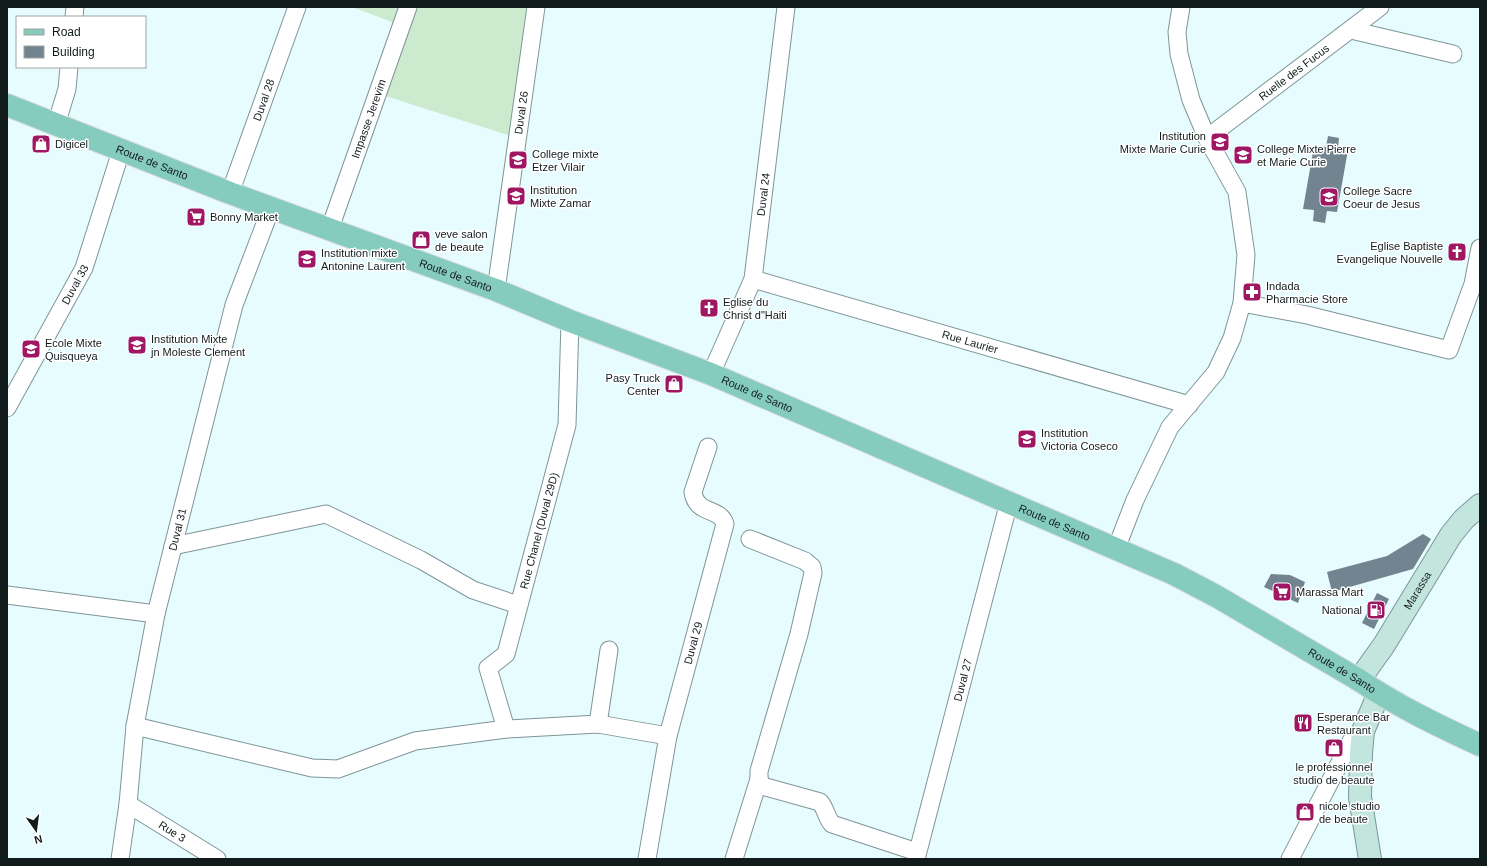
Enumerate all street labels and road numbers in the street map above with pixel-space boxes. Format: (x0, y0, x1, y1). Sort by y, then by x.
street label: Ruelle des Fucus (1256, 41, 1332, 103)
street label: Duval 28 (251, 77, 277, 122)
street label: Impasse Jerevim (349, 78, 388, 160)
street label: Duval 26 (512, 90, 530, 135)
street label: Route de Santo (114, 143, 190, 182)
street label: Duval 24 (755, 172, 772, 217)
street label: Route de Santo (418, 257, 494, 294)
street label: Duval 33 (59, 263, 91, 306)
street label: Rue Laurier (941, 328, 1000, 356)
street label: Route de Santo (720, 373, 795, 415)
street label: Rue Chanel (Duval 29D) (518, 471, 560, 590)
street label: Route de Santo (1017, 502, 1092, 543)
street label: Duval 31 (166, 507, 188, 552)
street label: Marassa (1401, 568, 1434, 612)
street label: Duval 29 (682, 621, 704, 666)
street label: Route de Santo (1306, 646, 1378, 695)
street label: Duval 27 (951, 657, 974, 703)
street label: Rue 3 (157, 819, 188, 844)

